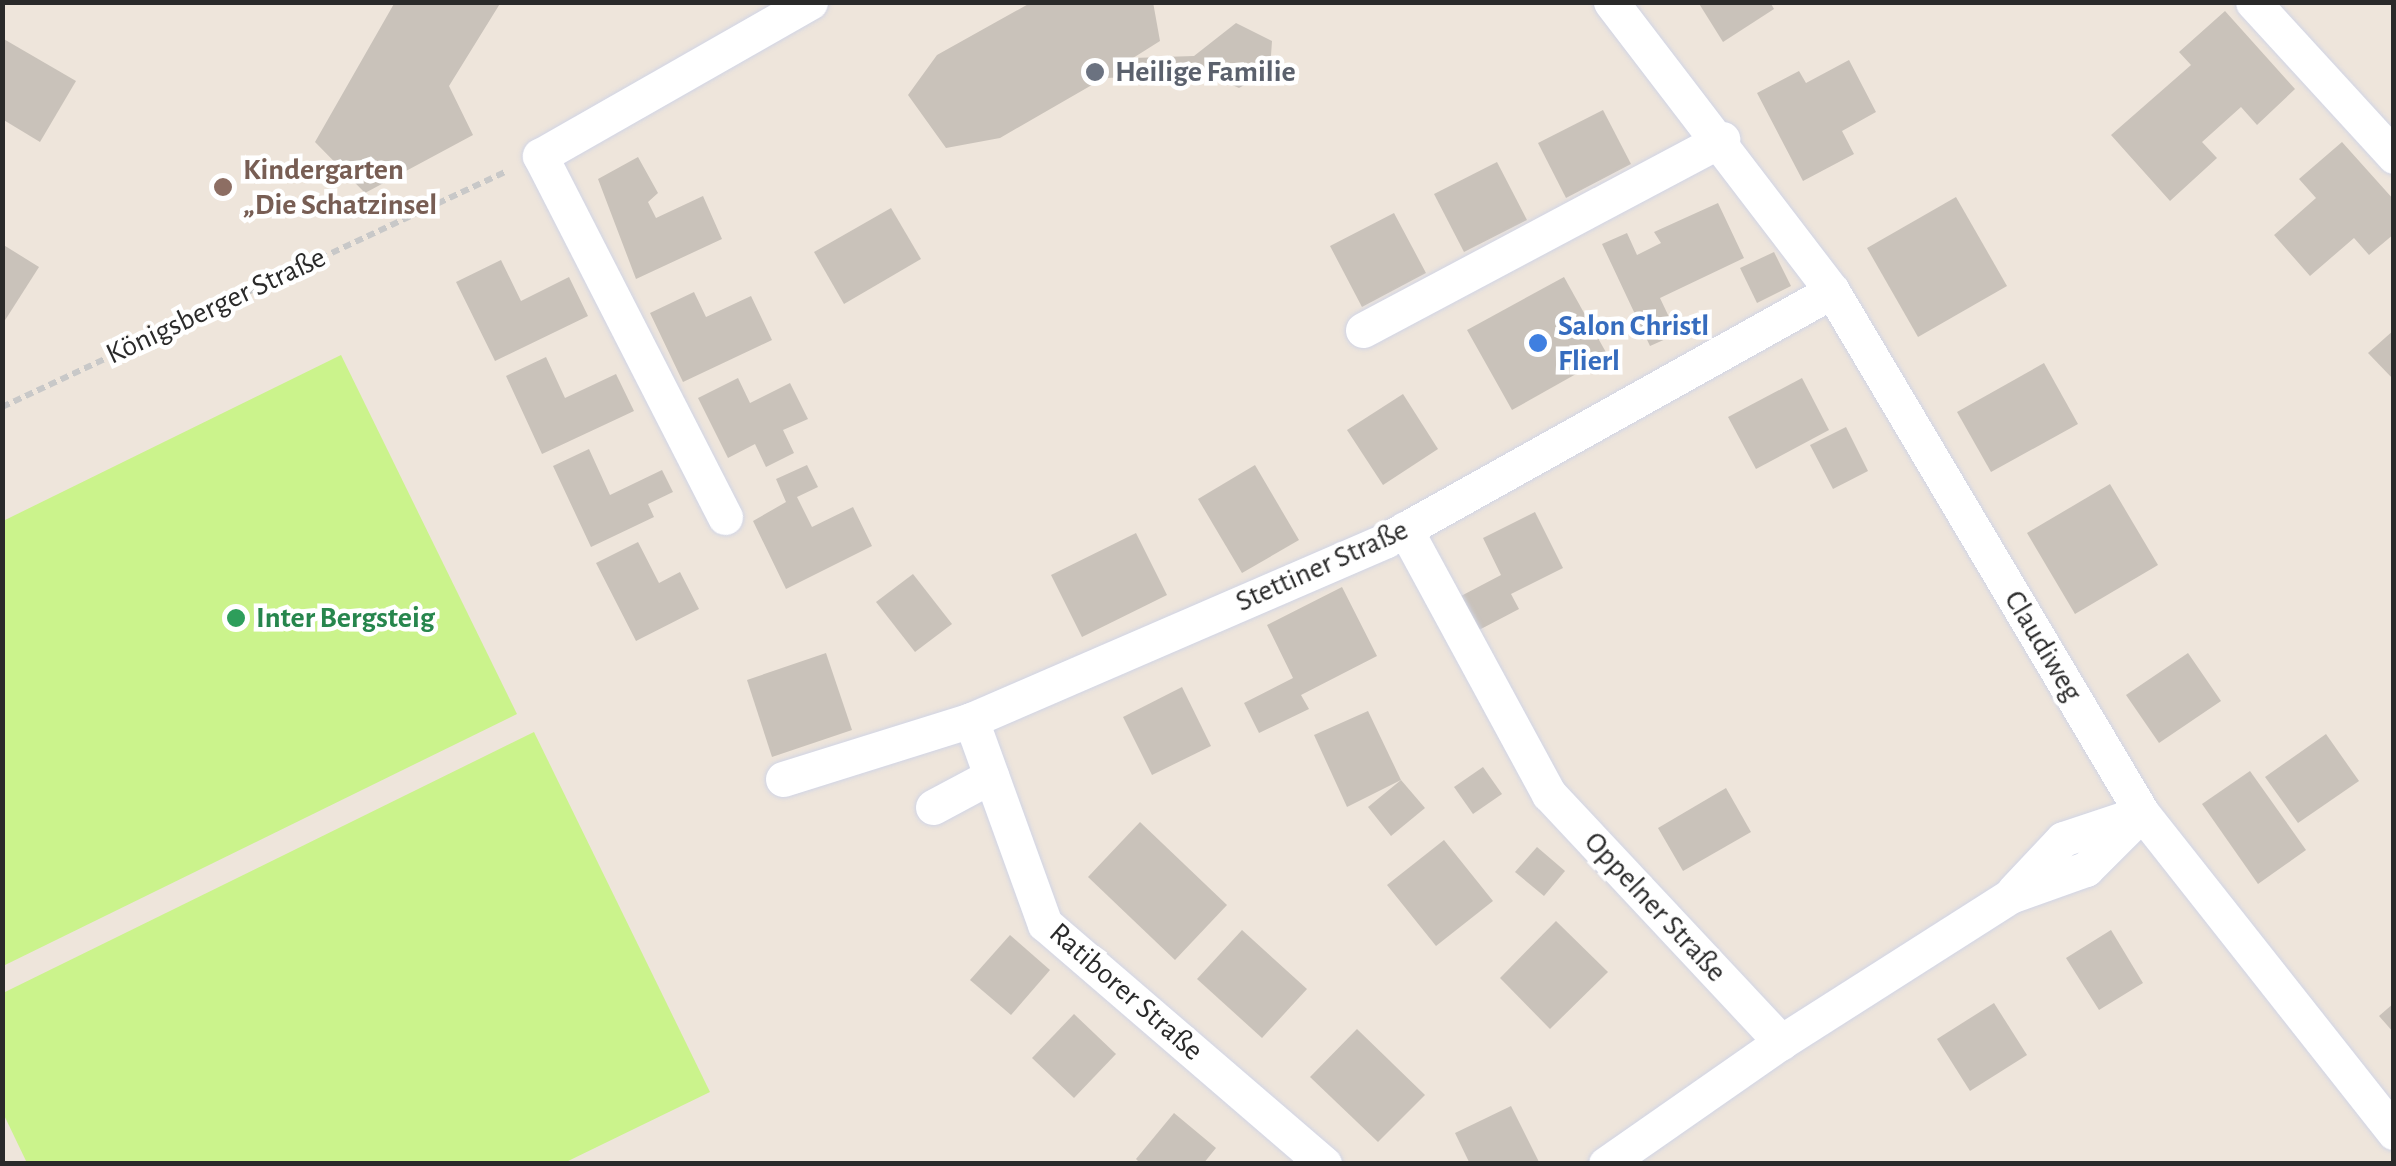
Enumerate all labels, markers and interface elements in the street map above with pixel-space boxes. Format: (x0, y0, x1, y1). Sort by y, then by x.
place label: Heilige Familie (1115, 54, 1296, 90)
marker: Heilige Familie (1084, 61, 1106, 83)
place label: Kindergarten „Die Schatzinsel (243, 152, 437, 222)
marker: Kindergarten „Die Schatzinsel (212, 176, 234, 198)
street label: Königsberger Straße (101, 239, 331, 373)
place label: Salon Christl Flierl (1558, 308, 1709, 378)
marker: Salon Christl Flierl (1527, 332, 1549, 354)
street label: Stettiner Straße (1230, 512, 1414, 620)
street label: Claudiweg (1996, 584, 2090, 708)
place label: Inter Bergsteig (256, 600, 435, 636)
marker: Inter Bergsteig (225, 607, 247, 629)
street label: Oppelner Straße (1576, 824, 1734, 990)
street label: Ratiborer Straße (1042, 915, 1210, 1069)

